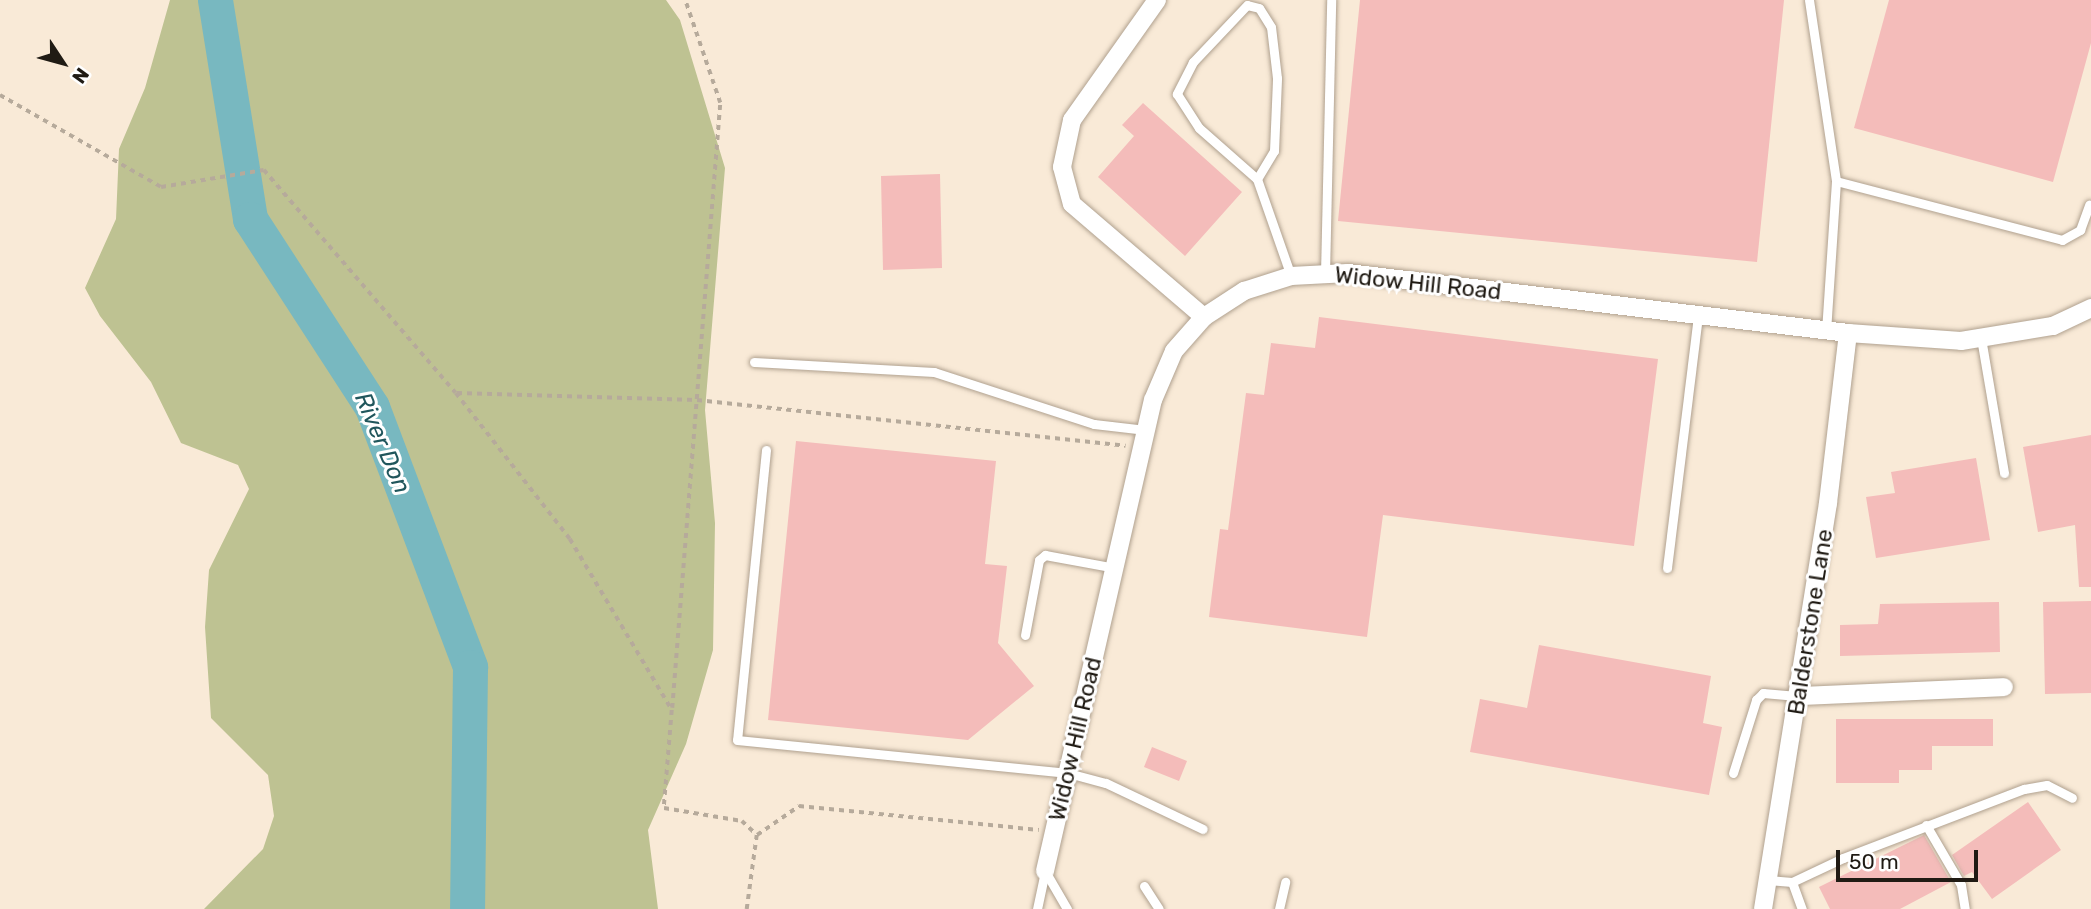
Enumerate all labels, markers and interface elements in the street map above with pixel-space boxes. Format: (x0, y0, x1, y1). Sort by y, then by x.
north arrow (28, 28, 98, 98)
text: N (67, 63, 94, 88)
street label: Widow Hill Road (1333, 260, 1503, 306)
water label: River Don (348, 388, 416, 498)
street label: Balderstone Lane (1782, 527, 1838, 717)
street label: Widow Hill Road (1043, 654, 1107, 824)
scale bar (1839, 836, 1981, 880)
text: 50 m (1849, 849, 1899, 874)

